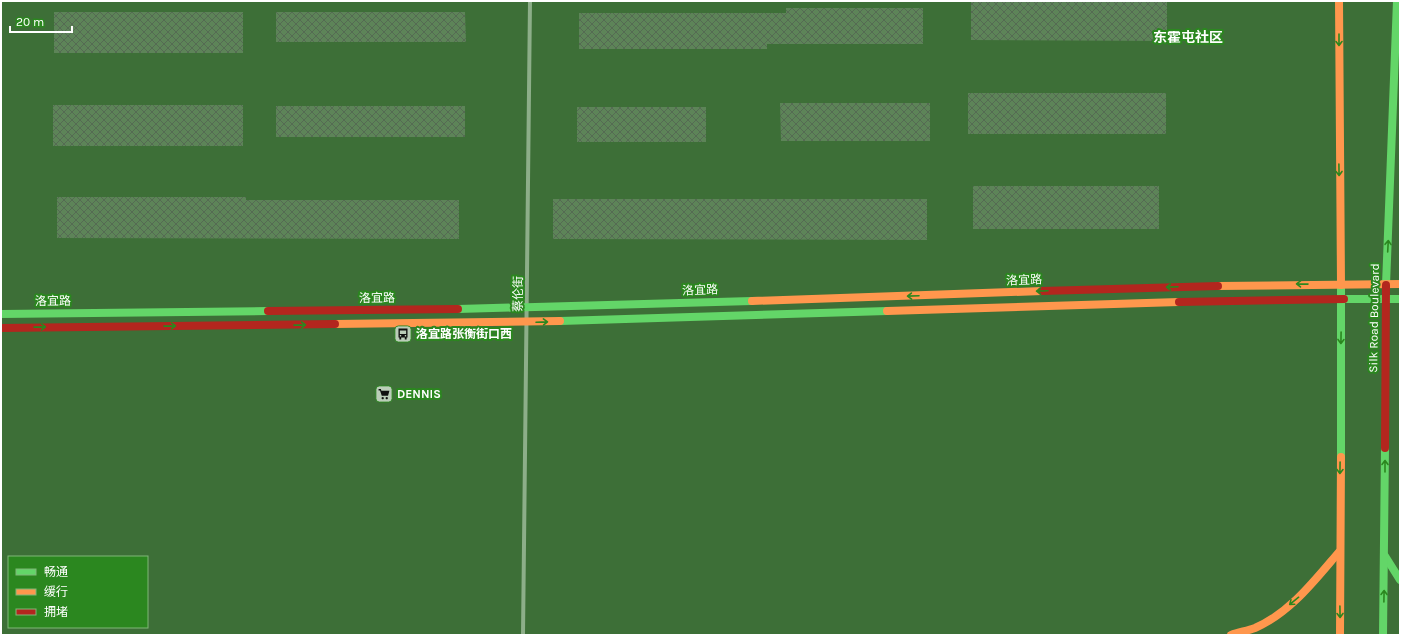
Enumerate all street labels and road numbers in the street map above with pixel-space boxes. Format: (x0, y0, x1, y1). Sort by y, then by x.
street label: Silk Road Boulevard (1366, 263, 1382, 373)
street label: 洛宜路 (1006, 272, 1042, 288)
street label: 蔡伦街 (511, 276, 525, 312)
street label: 洛宜路 (682, 282, 718, 298)
street label: 洛宜路 (359, 291, 395, 305)
street label: 洛宜路 (35, 294, 71, 308)

